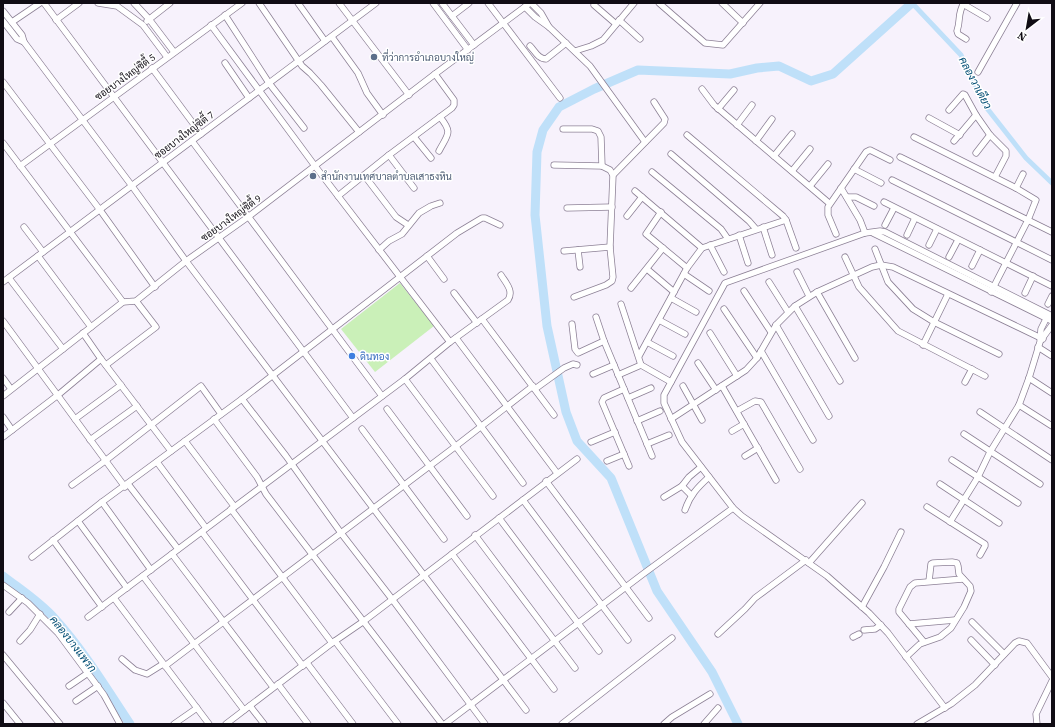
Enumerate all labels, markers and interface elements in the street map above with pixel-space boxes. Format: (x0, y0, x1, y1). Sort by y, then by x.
north arrow (1007, 8, 1047, 48)
text: N (1015, 28, 1029, 45)
street label: ซอยบางใหญ่ซิตี้ 5 (90, 48, 158, 103)
place label: ที่ว่าการอำเภอบางใหญ่ (382, 49, 474, 64)
marker: ที่ว่าการอำเภอบางใหญ่ (369, 52, 379, 62)
water label: คลองวาเดียว (955, 54, 996, 112)
street label: ซอยบางใหญ่ซิตี้ 7 (150, 106, 217, 162)
place label: สำนักงานเทศบาลตำบลเสาธงหิน (321, 170, 452, 183)
marker: สำนักงานเทศบาลตำบลเสาธงหิน (308, 171, 318, 181)
street label: ซอยบางใหญ่ซิตี้ 9 (196, 189, 264, 244)
place label: ดินทอง (360, 350, 389, 363)
marker: ดินทอง (347, 351, 357, 361)
water label: คลองบางแพรก (46, 613, 100, 675)

